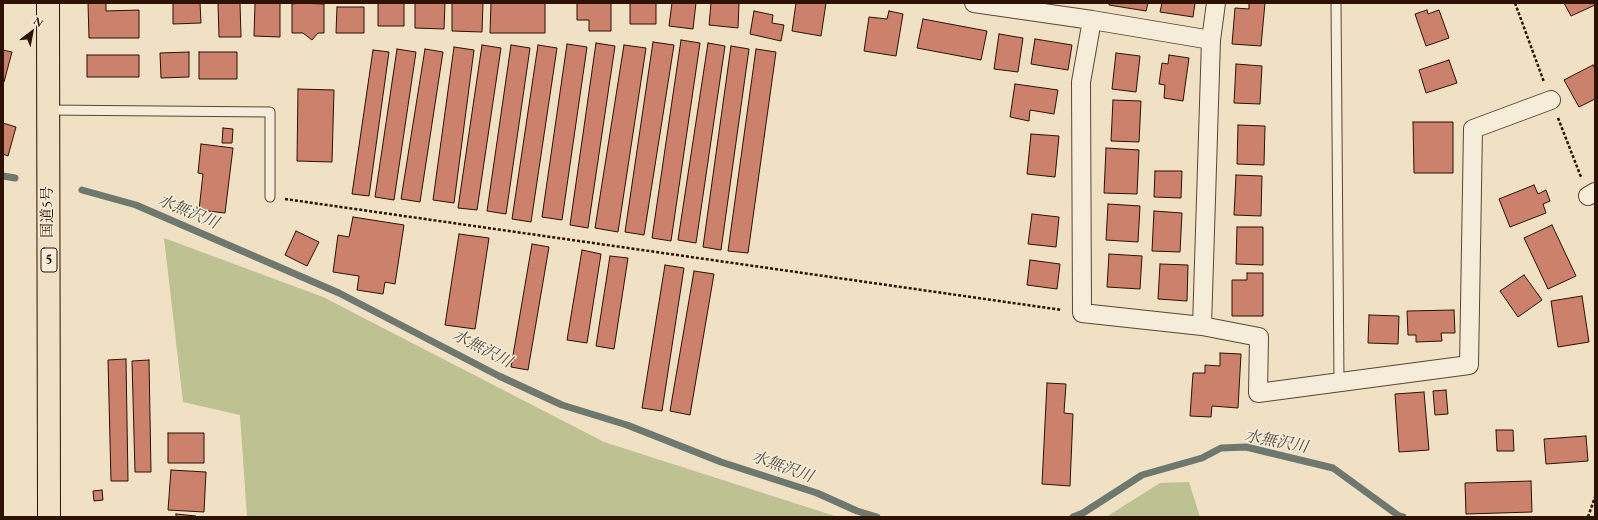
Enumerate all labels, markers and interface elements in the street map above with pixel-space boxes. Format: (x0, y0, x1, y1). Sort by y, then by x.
north arrow (12, 12, 52, 52)
text: N (31, 14, 46, 30)
street label: 国道5号 (39, 186, 57, 238)
water label: 水無沢川 (155, 191, 221, 233)
road number: 5 (41, 248, 57, 272)
water label: 水無沢川 (449, 326, 515, 372)
water label: 水無沢川 (1243, 426, 1309, 458)
water label: 水無沢川 (749, 447, 815, 487)

